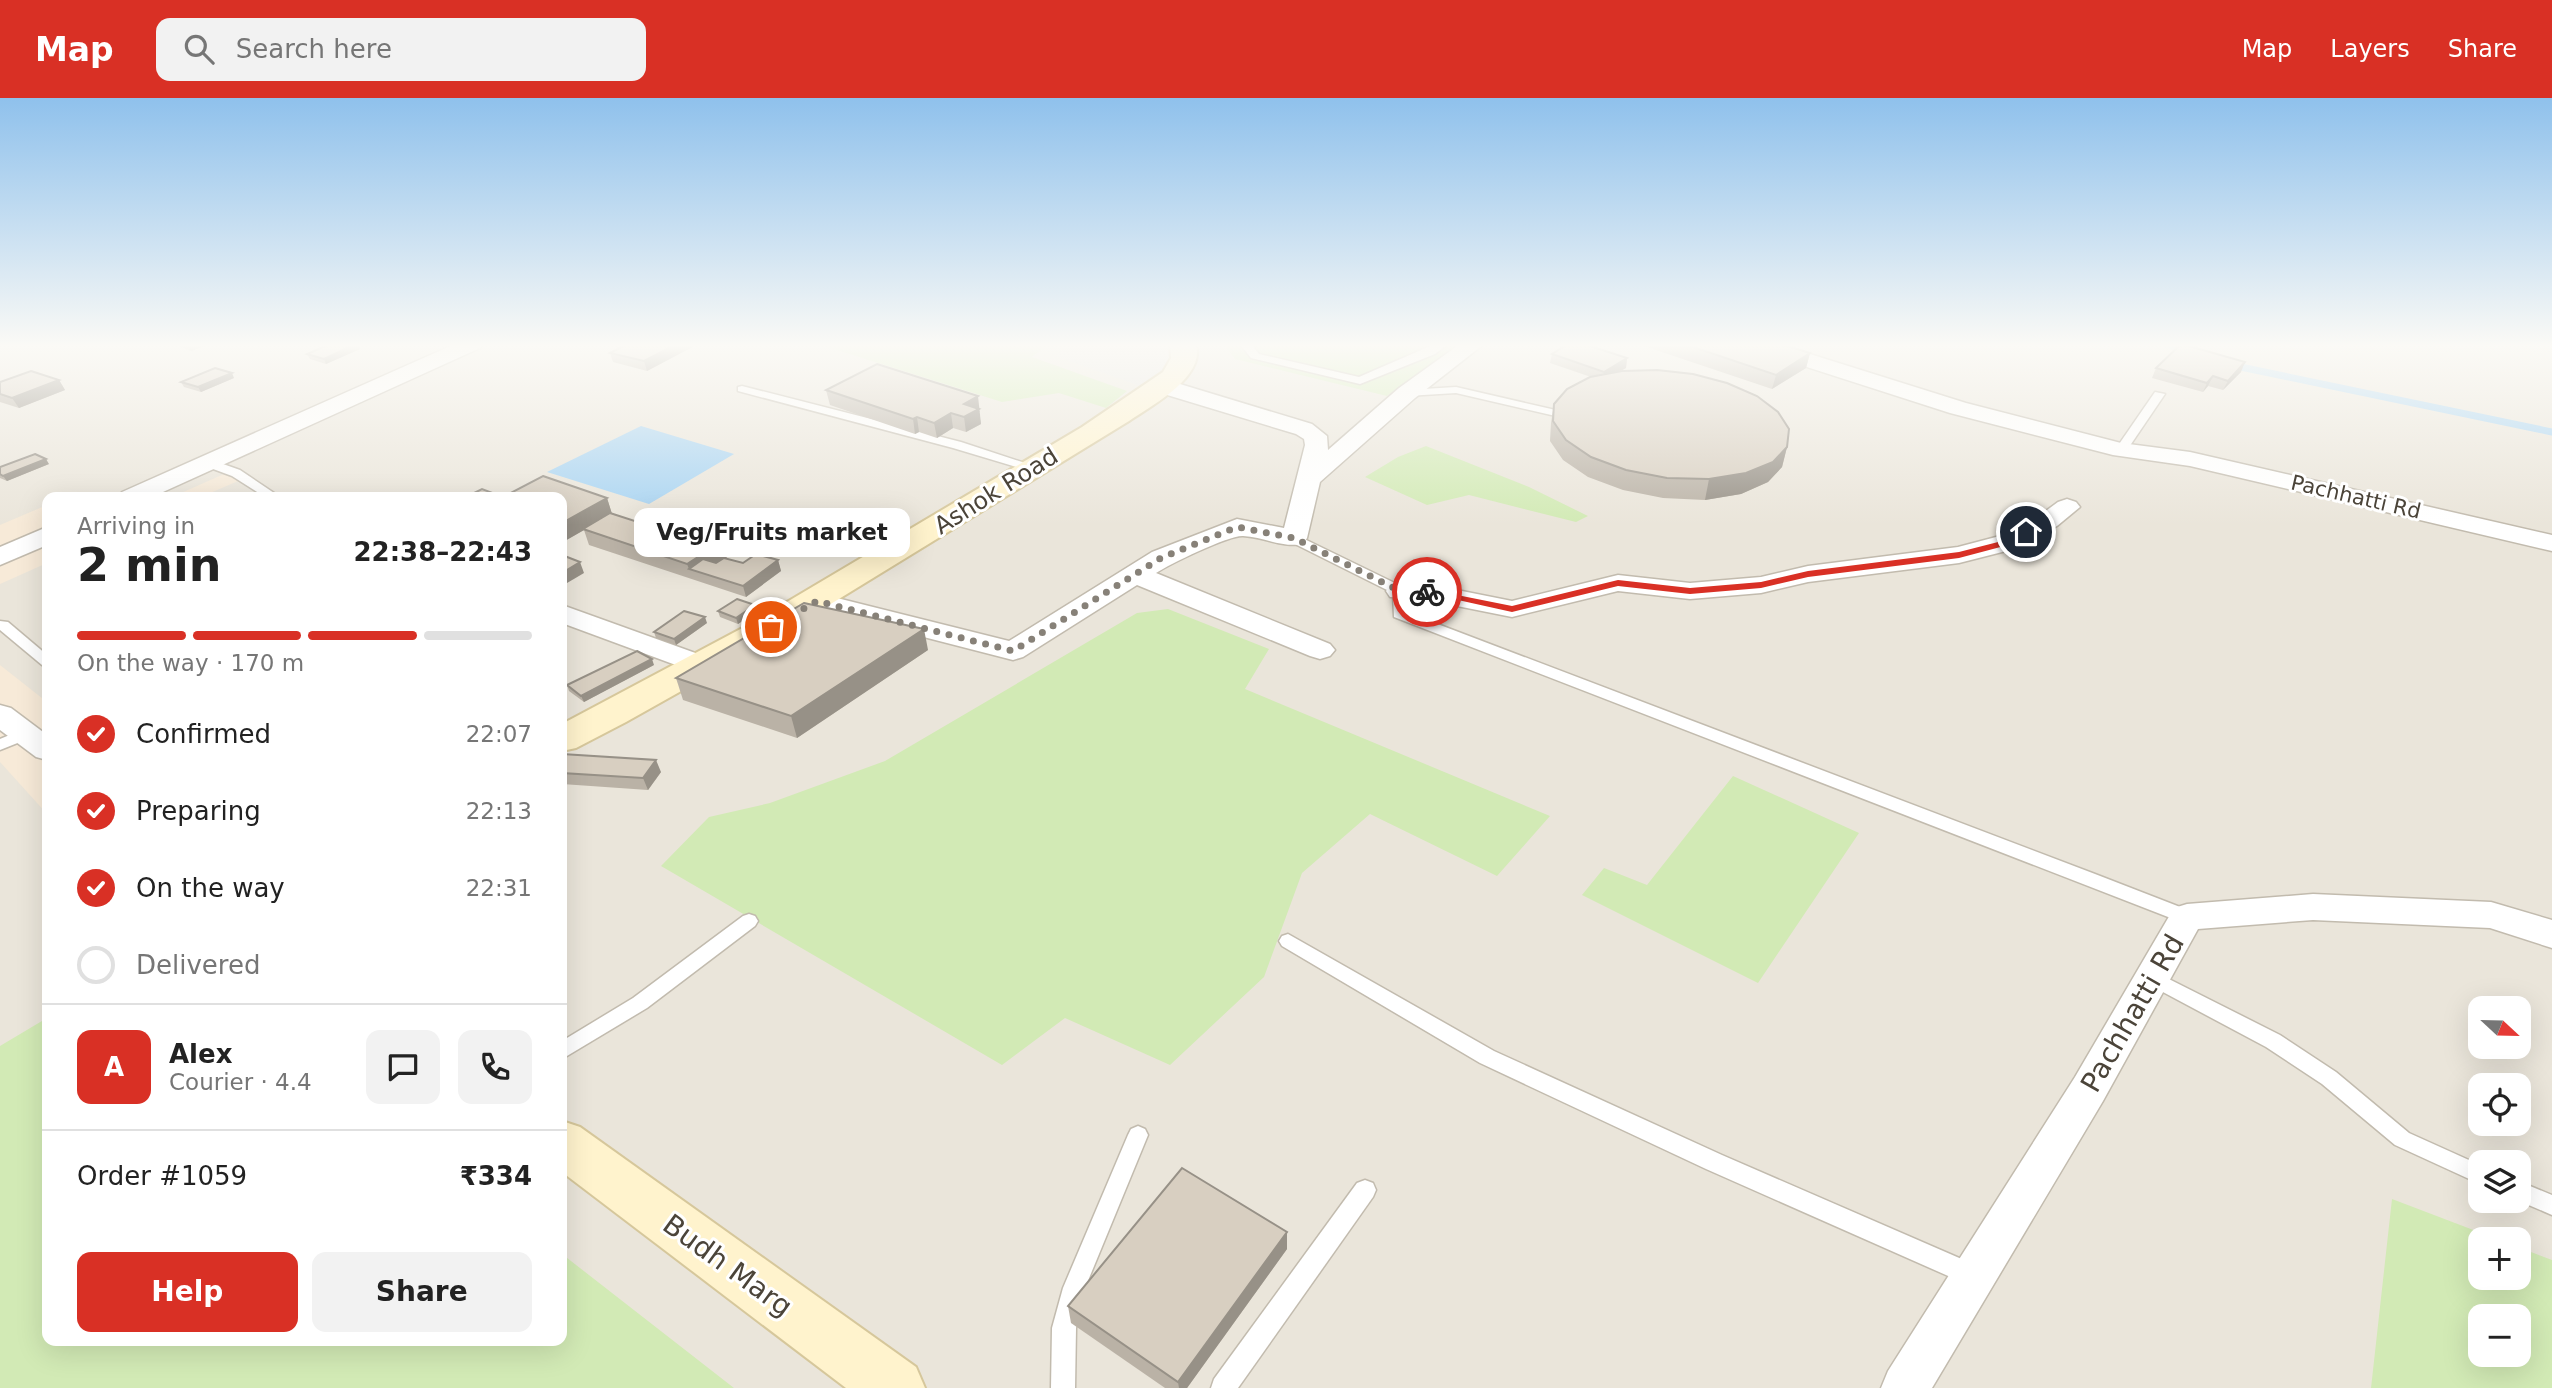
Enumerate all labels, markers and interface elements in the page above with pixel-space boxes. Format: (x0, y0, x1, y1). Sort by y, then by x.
search box (156, 18, 646, 81)
text: Map (35, 30, 114, 69)
icon: search (180, 30, 218, 68)
text: Search here (236, 34, 392, 64)
text: Map (2242, 35, 2292, 63)
text: Layers (2330, 35, 2410, 63)
text: Share (2448, 35, 2517, 63)
street label: Ashok Road (929, 442, 1063, 540)
street label: Pachhatti Rd (2289, 470, 2423, 524)
pin (1996, 502, 2056, 562)
callout: Veg/Fruits market (633, 508, 909, 557)
text: Arriving in (77, 513, 195, 539)
icon: home (2007, 513, 2045, 551)
text: Veg/Fruits market (656, 519, 888, 545)
text: 22:38–22:43 (353, 537, 532, 567)
text: 2 min (77, 538, 221, 592)
courier (1392, 557, 1462, 627)
icon: bike (1408, 573, 1446, 611)
pin (741, 597, 801, 657)
icon: bag (752, 608, 790, 646)
text: On the way · 170 m (77, 650, 304, 676)
icon: check (77, 715, 115, 753)
text: Confirmed (136, 719, 271, 749)
text: 22:07 (466, 721, 532, 747)
icon: check (77, 792, 115, 830)
text: Preparing (136, 796, 261, 826)
text: 22:13 (466, 798, 532, 824)
icon: check (77, 869, 115, 907)
text: On the way (136, 873, 285, 903)
text: 22:31 (466, 875, 532, 901)
street label: Pachhatti Rd (2074, 928, 2191, 1098)
text: Delivered (136, 950, 260, 980)
north arrow (2468, 996, 2530, 1059)
map controls (2468, 996, 2531, 1367)
button: chat (366, 1030, 440, 1104)
button: phone (458, 1030, 532, 1104)
text: Alex (169, 1039, 232, 1069)
text: A (104, 1052, 124, 1082)
text: Courier · 4.4 (169, 1069, 312, 1095)
button: locate (2468, 1073, 2531, 1136)
button: layers (2468, 1150, 2531, 1213)
text: Order #1059 (77, 1161, 247, 1191)
text: ₹334 (460, 1161, 532, 1191)
street label: Budh Marg (657, 1208, 799, 1323)
button: + (2468, 1227, 2531, 1290)
button: Help (77, 1252, 298, 1332)
button: Share (312, 1252, 532, 1332)
button: − (2468, 1304, 2531, 1367)

